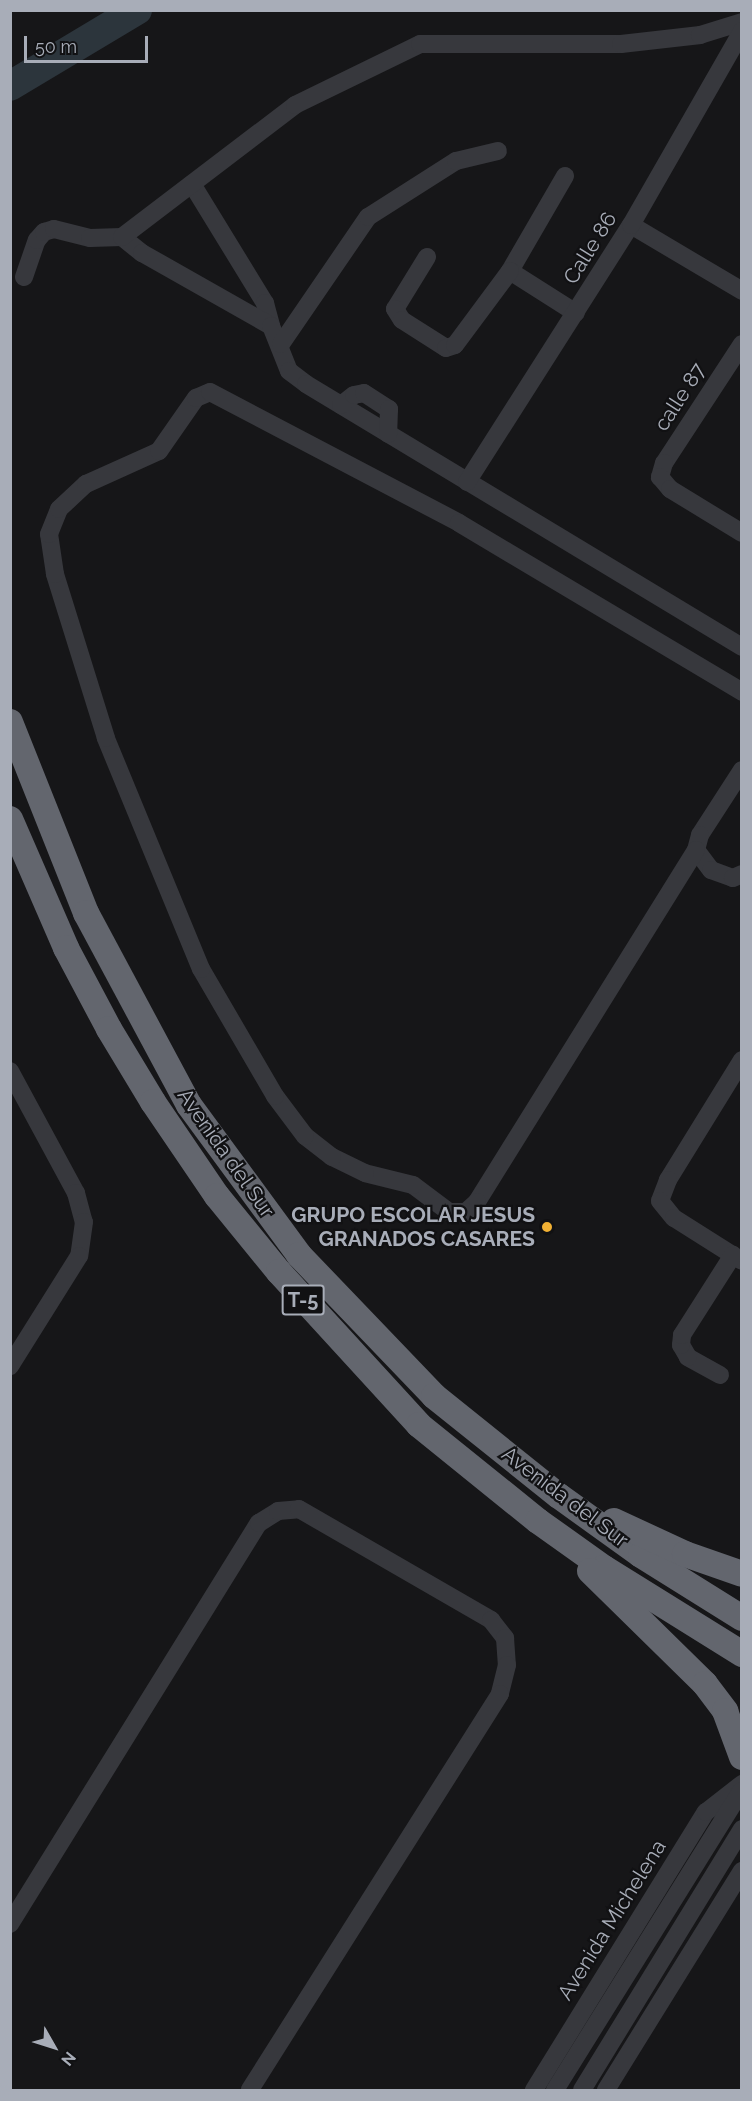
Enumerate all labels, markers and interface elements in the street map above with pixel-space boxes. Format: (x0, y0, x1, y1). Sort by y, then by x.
scale bar (27, 24, 152, 62)
text: 50 m (35, 36, 77, 57)
street label: Calle 86 (558, 207, 622, 289)
street label: calle 87 (649, 358, 711, 436)
street label: Avenida del Sur (172, 1083, 280, 1223)
place label: GRUPO ESCOLAR JESUS GRANADOS CASARES (291, 1202, 535, 1252)
marker: GRUPO ESCOLAR JESUS GRANADOS CASARES (540, 1220, 554, 1234)
road number: T-5 (280, 1283, 326, 1317)
street label: Avenida del Sur (497, 1441, 633, 1553)
street label: Avenida Michelena (553, 1835, 671, 2005)
north arrow (24, 2017, 84, 2077)
text: N (57, 2048, 80, 2069)

